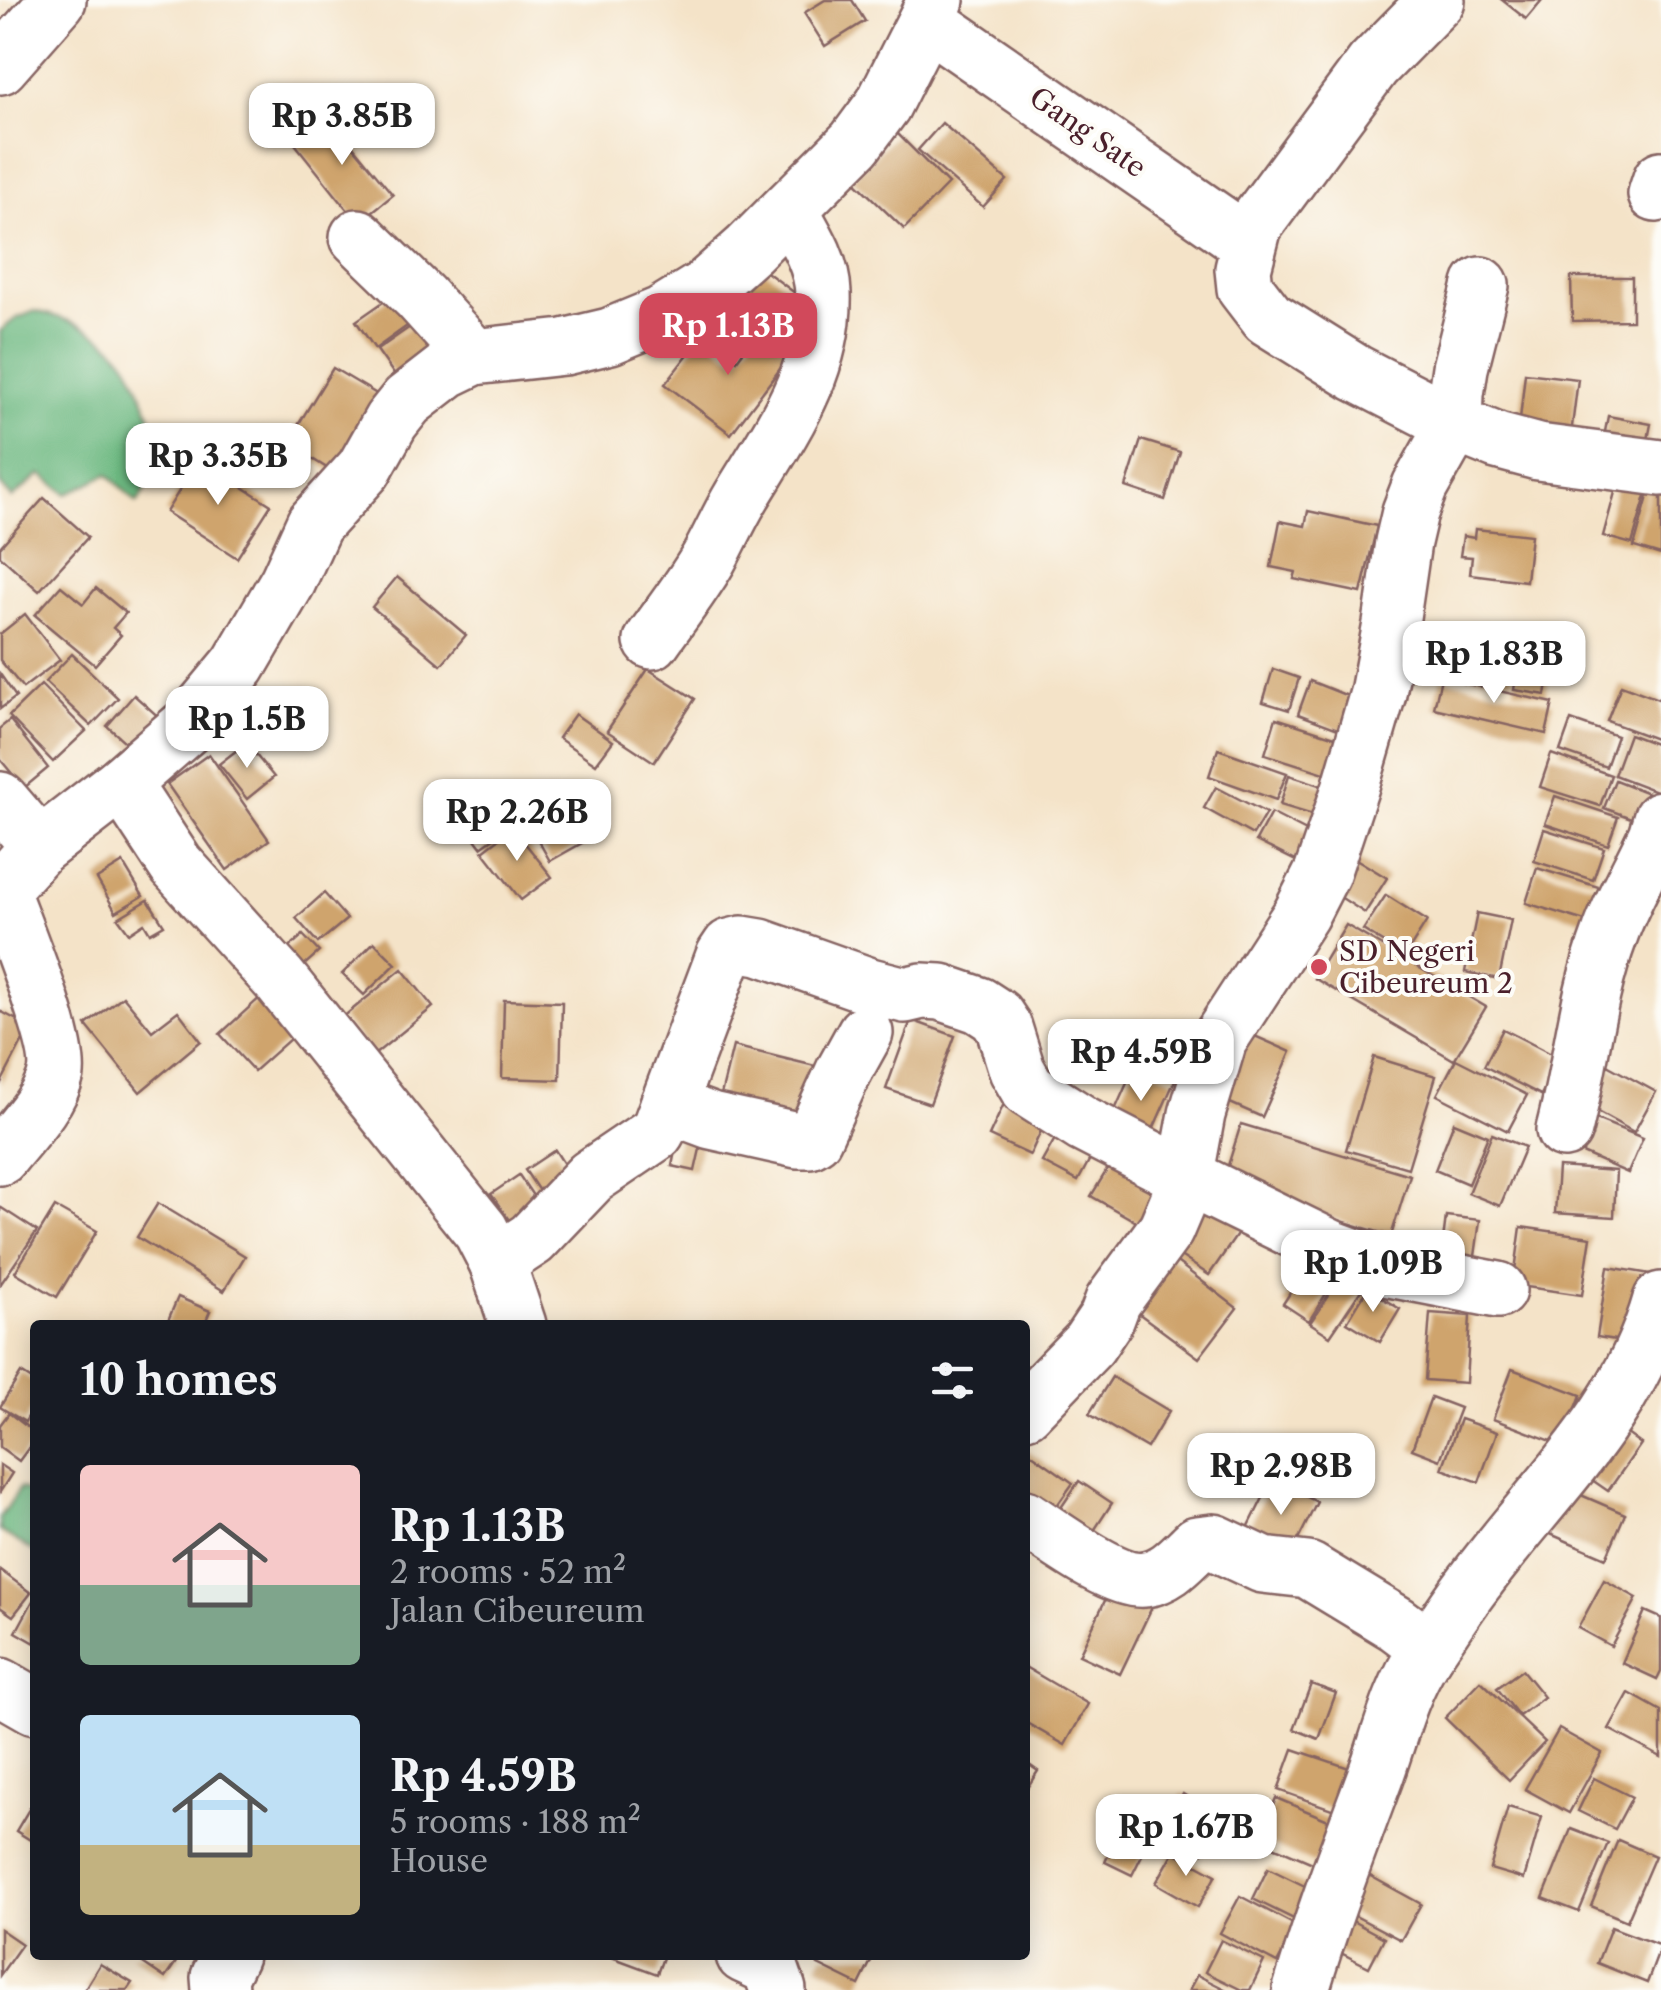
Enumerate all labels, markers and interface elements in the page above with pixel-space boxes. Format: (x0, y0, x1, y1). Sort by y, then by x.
street label: Gang Sate (1023, 80, 1153, 184)
pin: Rp 3.85B (239, 83, 445, 168)
text: Rp 3.85B (271, 96, 413, 135)
pin: Rp 1.13B (625, 293, 831, 378)
text: Rp 1.13B (661, 306, 795, 345)
pin: Rp 3.35B (115, 423, 321, 508)
text: Rp 3.35B (148, 436, 288, 475)
pin: Rp 1.83B (1391, 621, 1597, 706)
text: Rp 1.83B (1425, 634, 1563, 673)
pin: Rp 1.5B (155, 686, 339, 771)
text: Rp 1.5B (188, 699, 306, 738)
pin: Rp 2.26B (414, 779, 620, 864)
text: Rp 2.26B (445, 792, 589, 831)
place label: SD Negeri Cibeureum 2 (1339, 934, 1513, 1000)
marker: SD Negeri Cibeureum 2 (1308, 956, 1330, 978)
pin: Rp 4.59B (1038, 1019, 1244, 1104)
text: Rp 4.59B (1070, 1032, 1212, 1071)
pin: Rp 1.09B (1270, 1230, 1476, 1315)
text: Rp 1.09B (1303, 1243, 1443, 1282)
icon: filters (925, 1353, 980, 1408)
text: 10 homes (80, 1354, 278, 1406)
pin: Rp 2.98B (1178, 1433, 1384, 1518)
text: Rp 2.98B (1209, 1446, 1353, 1485)
text: Rp 1.13B (390, 1500, 565, 1552)
icon: home (160, 1505, 280, 1625)
text: 2 rooms · 52 m² (390, 1552, 626, 1591)
text: Jalan Cibeureum (390, 1591, 645, 1630)
text: Rp 4.59B (390, 1750, 577, 1802)
icon: home (160, 1755, 280, 1875)
pin: Rp 1.67B (1083, 1794, 1289, 1879)
text: 5 rooms · 188 m² (390, 1802, 641, 1841)
text: Rp 1.67B (1118, 1807, 1254, 1846)
text: House (390, 1841, 488, 1880)

